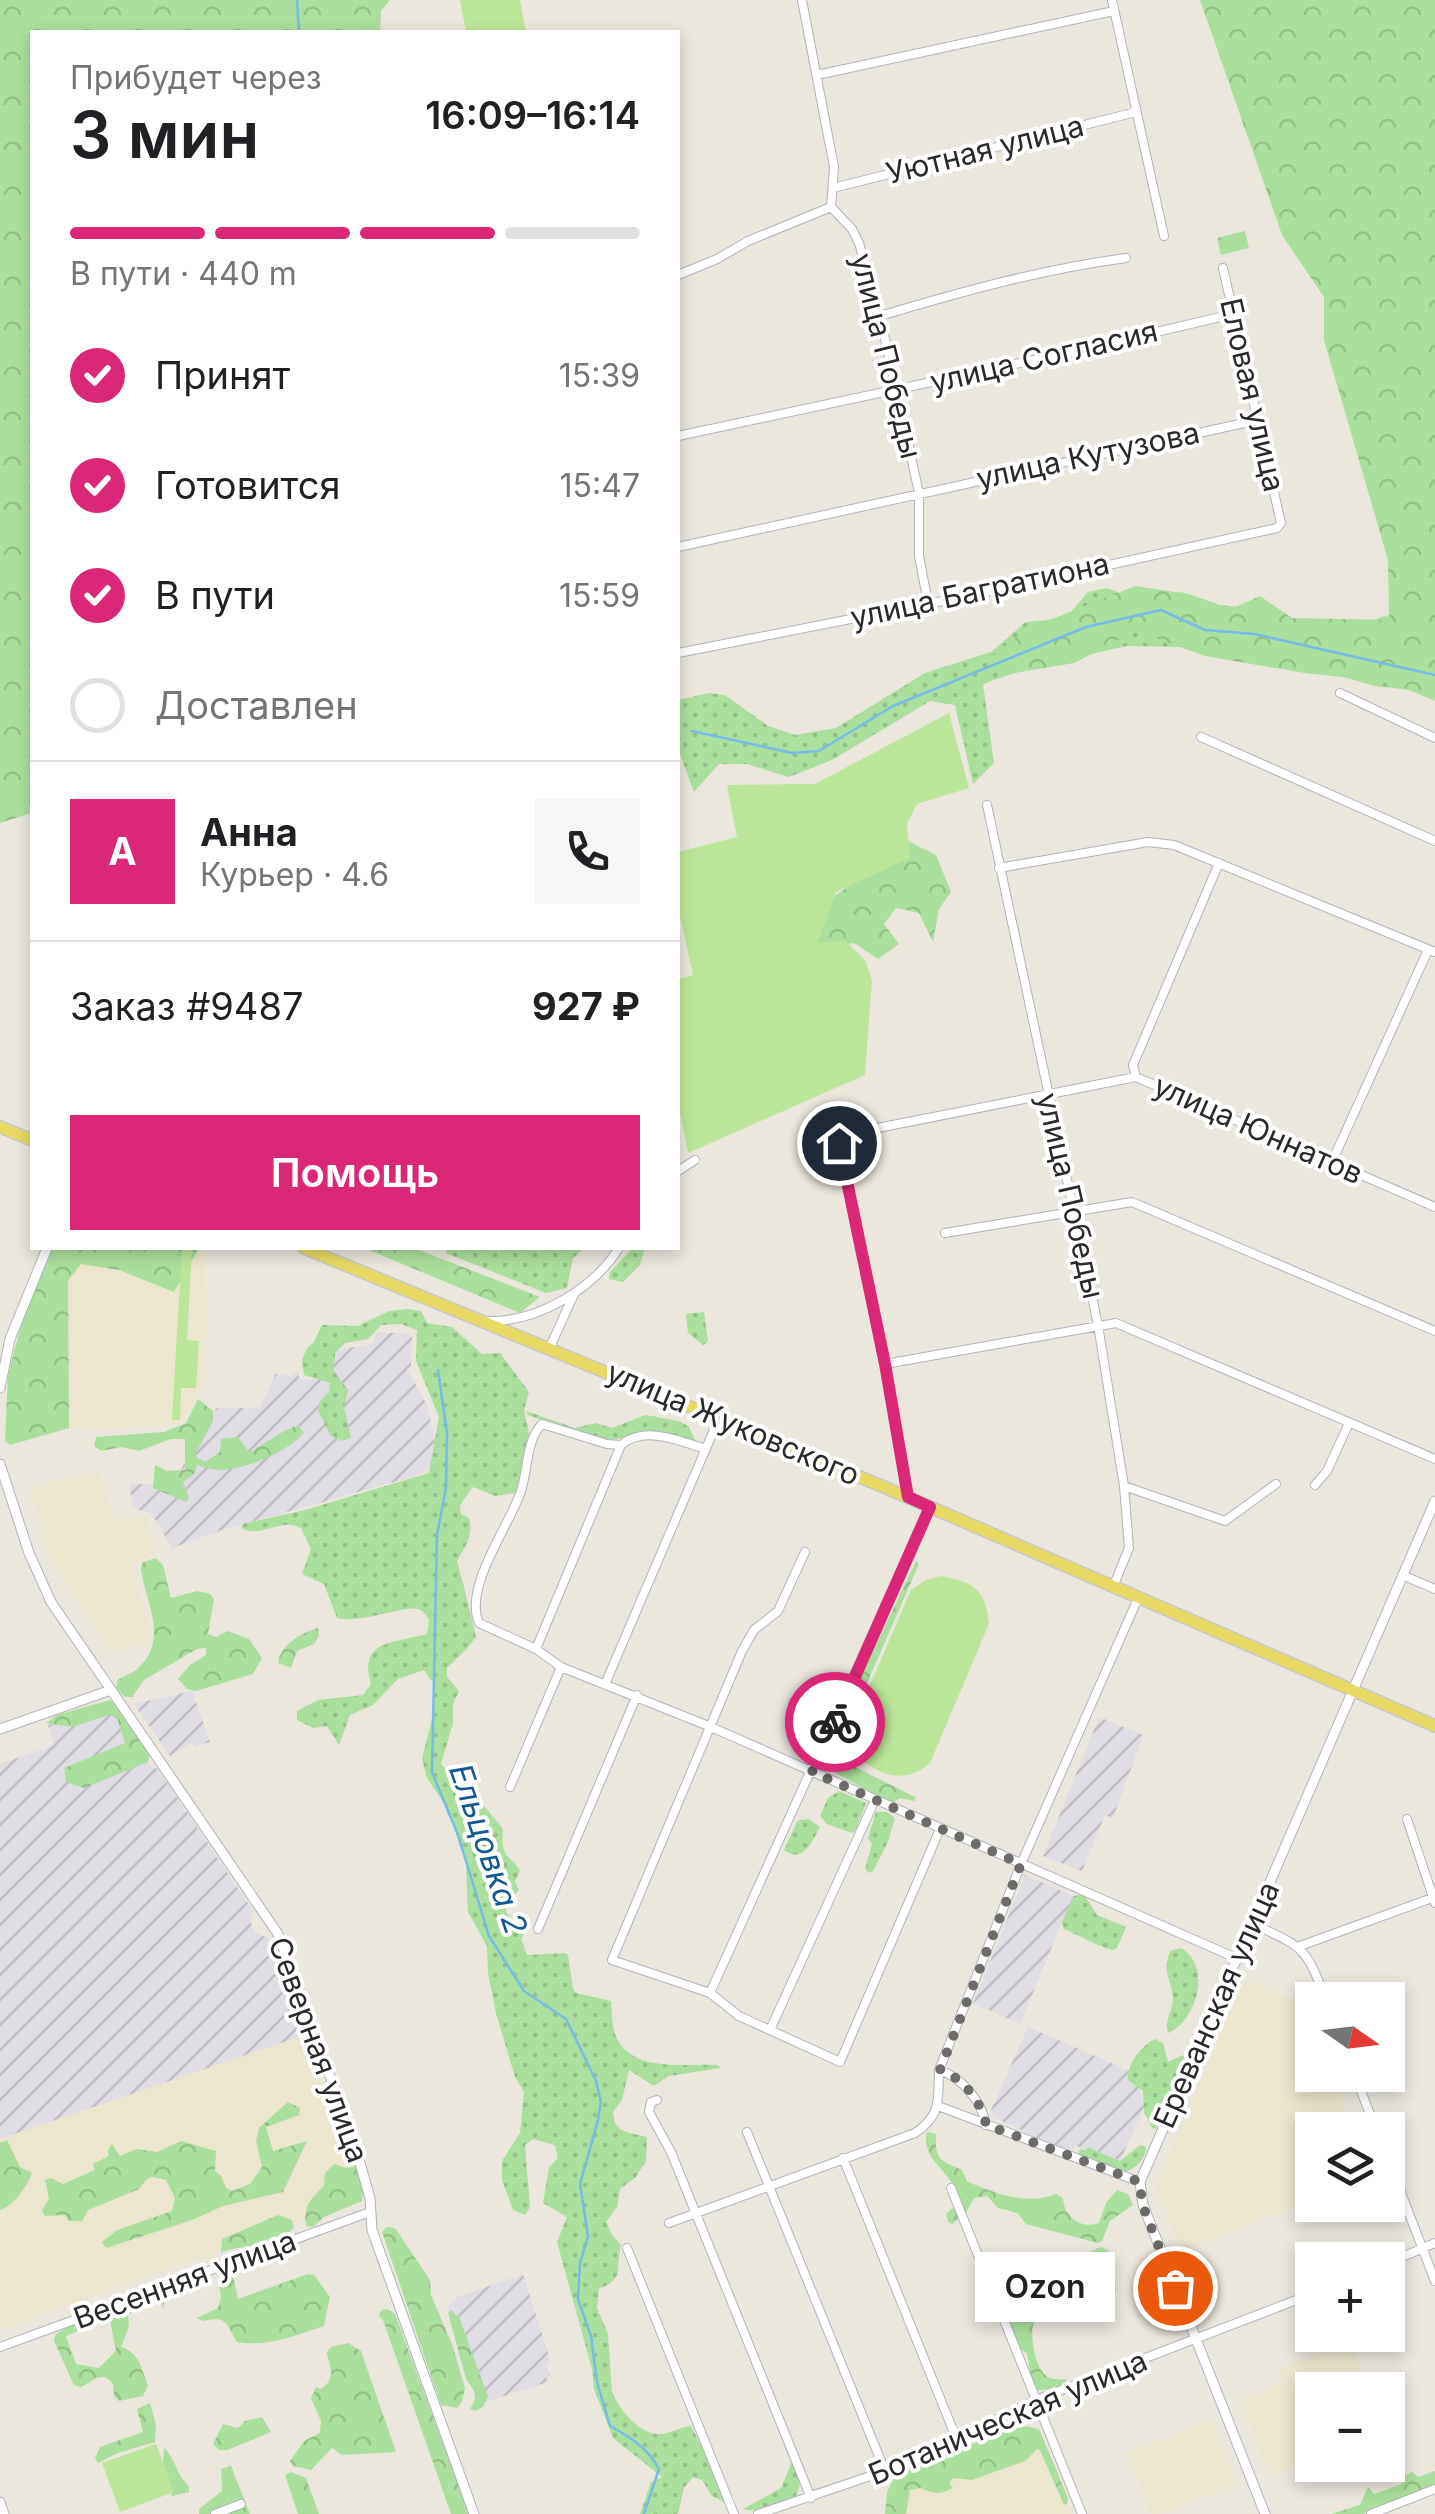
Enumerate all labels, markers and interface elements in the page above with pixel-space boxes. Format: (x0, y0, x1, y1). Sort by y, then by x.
text: Прибудет через (70, 58, 322, 97)
text: 16:09–16:14 (425, 92, 640, 138)
text: 3 мин (70, 95, 259, 174)
street label: Уютная улица (882, 107, 1087, 191)
street label: улица Победы (844, 249, 930, 462)
text: В пути · 440 m (70, 254, 297, 293)
street label: Еловая улица (1213, 295, 1293, 495)
street label: улица Согласия (927, 312, 1161, 400)
icon: check (70, 348, 125, 403)
text: Принят (155, 352, 290, 398)
text: 15:39 (559, 356, 640, 395)
street label: улица Кутузова (973, 414, 1203, 496)
icon: check (70, 458, 125, 513)
text: Готовится (155, 462, 340, 508)
text: 15:47 (560, 466, 640, 505)
street label: улица Багратиона (847, 545, 1113, 635)
icon: check (70, 568, 125, 623)
text: В пути (155, 572, 275, 618)
text: 15:59 (559, 576, 640, 615)
text: Доставлен (155, 682, 358, 728)
button: phone (535, 799, 640, 904)
text: Анна (200, 809, 298, 855)
text: А (108, 828, 137, 874)
text: Курьер · 4.6 (200, 855, 389, 894)
text: Заказ #9487 (70, 983, 303, 1029)
text: 927 ₽ (532, 983, 640, 1029)
street label: улица Юннатов (1148, 1067, 1368, 1191)
street label: улица Победы (1030, 1089, 1112, 1302)
pin (797, 1101, 882, 1186)
button: Помощь (70, 1115, 640, 1230)
icon: home (812, 1116, 867, 1171)
street label: улица Жуковского (602, 1354, 865, 1493)
courier (785, 1672, 885, 1772)
icon: bike (808, 1695, 863, 1750)
water label: Ельцовка 2 (441, 1759, 536, 1939)
street label: Ереванская улица (1146, 1876, 1287, 2133)
street label: Северная улица (261, 1932, 376, 2167)
north arrow (1295, 1982, 1405, 2092)
map controls (1295, 1982, 1405, 2482)
button: layers (1295, 2112, 1405, 2222)
street label: Весенняя улица (68, 2222, 301, 2336)
button: + (1295, 2242, 1405, 2352)
pin (1133, 2246, 1218, 2331)
callout: Ozon (975, 2253, 1115, 2323)
icon: bag (1148, 2261, 1203, 2316)
text: Ozon (1004, 2267, 1086, 2306)
street label: Ботаническая улица (863, 2342, 1152, 2492)
button: − (1295, 2372, 1405, 2482)

